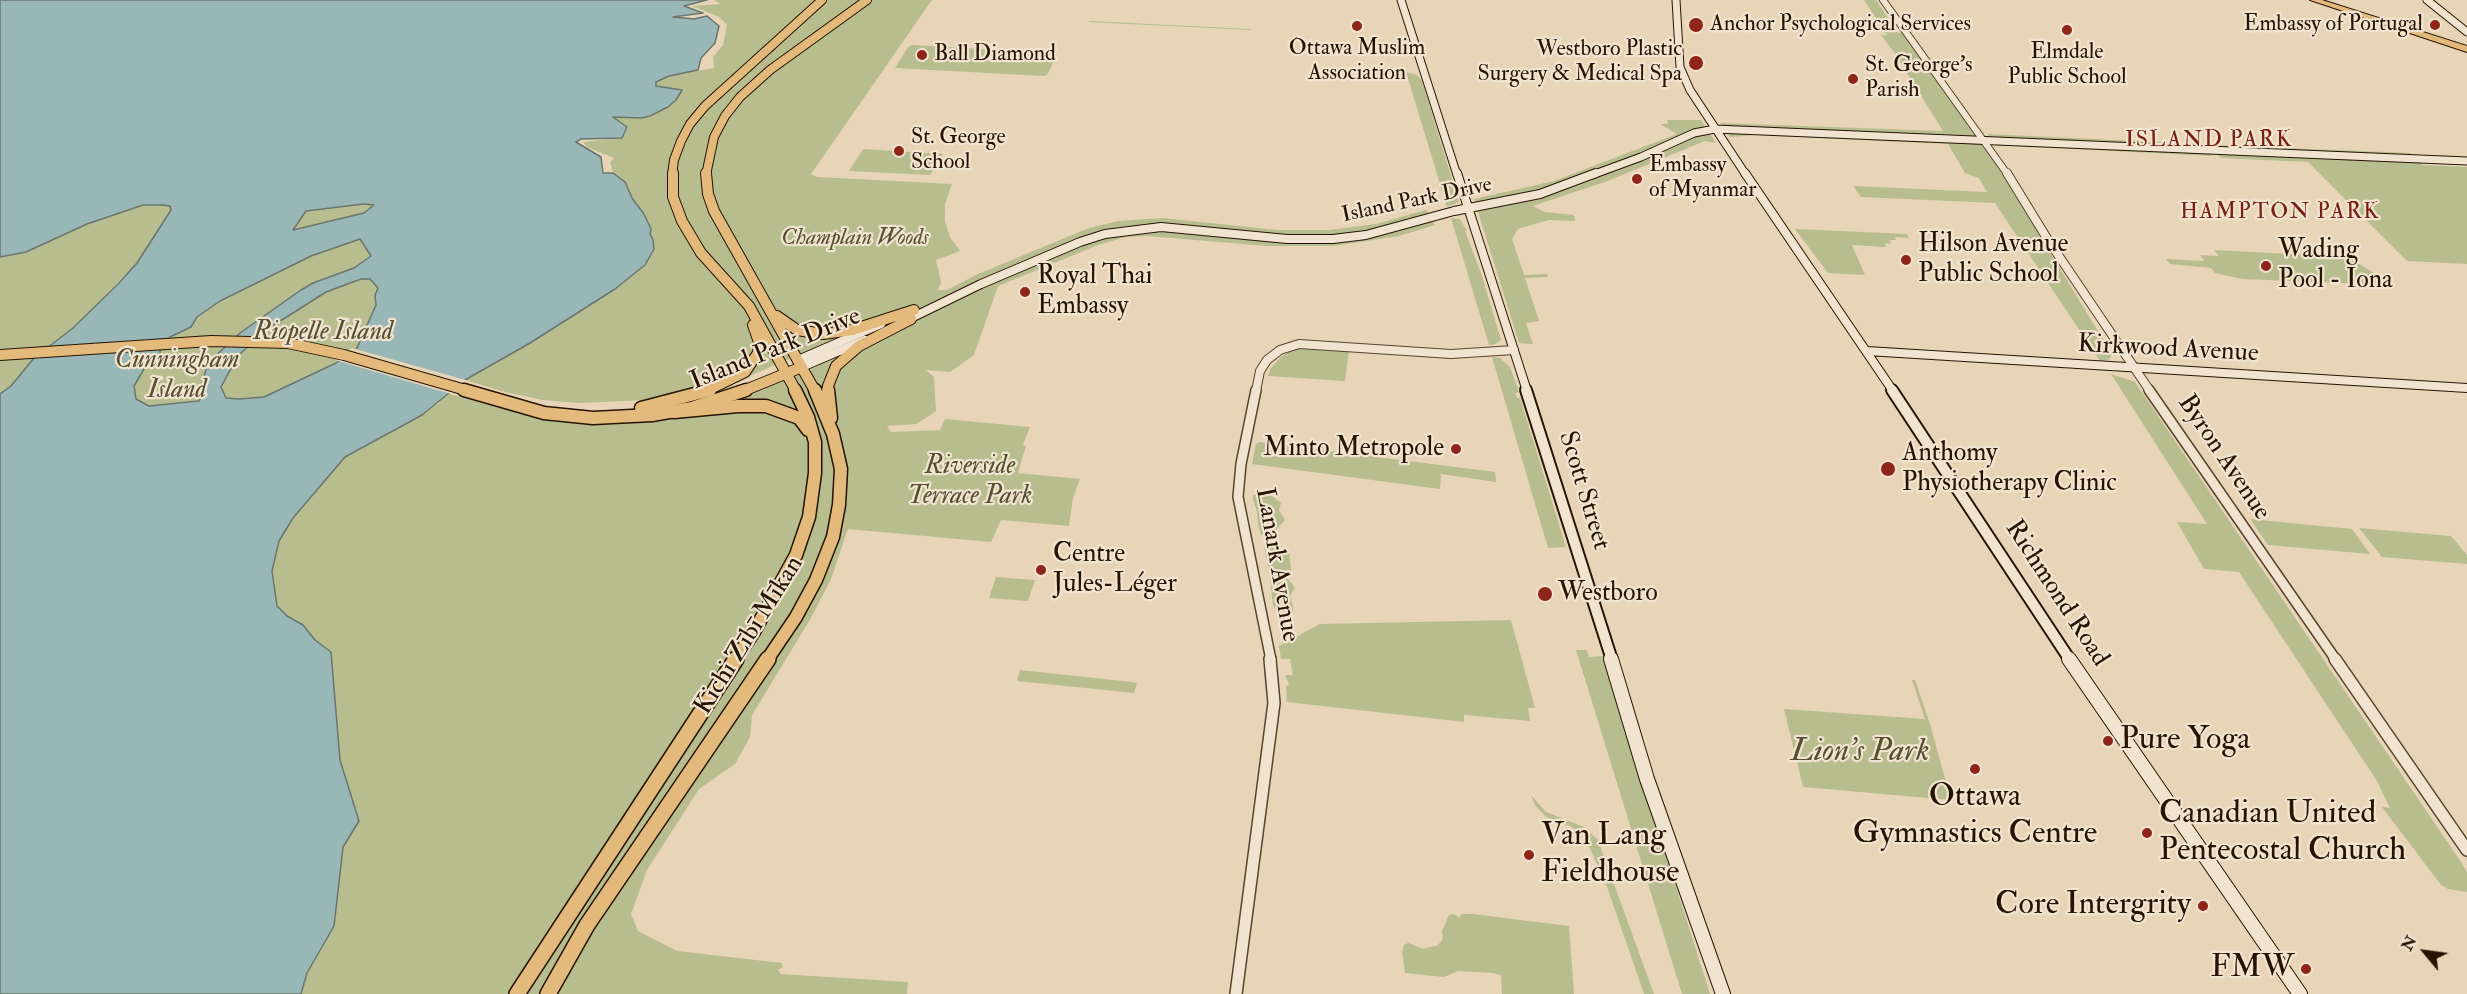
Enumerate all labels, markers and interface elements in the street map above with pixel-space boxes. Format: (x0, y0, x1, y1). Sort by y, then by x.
place label: Anchor Psychological Services (1710, 12, 1971, 38)
place label: Embassy of Portugal (2244, 12, 2423, 38)
marker: Anchor Psychological Services (1687, 16, 1705, 34)
marker: Embassy of Portugal (2428, 18, 2442, 32)
marker: Ottawa Muslim Association (1350, 19, 1364, 33)
marker: Elmdale Public School (2060, 23, 2074, 37)
place label: Ottawa Muslim Association (1289, 36, 1425, 88)
place label: Westboro Plastic Surgery & Medical Spa (1478, 37, 1682, 88)
place label: Elmdale Public School (2007, 40, 2127, 92)
place label: Ball Diamond (934, 42, 1056, 68)
marker: Ball Diamond (915, 48, 929, 62)
place label: St. George's Parish (1865, 53, 1972, 104)
marker: Westboro Plastic Surgery & Medical Spa (1687, 54, 1705, 72)
marker: St. George's Parish (1846, 72, 1860, 86)
place label: St. George School (911, 125, 1006, 176)
district label: ISLAND PARK (2125, 128, 2293, 154)
marker: St. George School (892, 144, 906, 158)
place label: Embassy of Myanmar (1649, 153, 1757, 204)
street label: Island Park Drive (1340, 172, 1494, 230)
marker: Embassy of Myanmar (1630, 172, 1644, 186)
district label: HAMPTON PARK (2180, 200, 2380, 226)
park label: Champlain Woods (781, 226, 929, 252)
place label: Hilson Avenue Public School (1918, 229, 2068, 290)
place label: Wading Pool - Iona (2278, 235, 2393, 296)
marker: Hilson Avenue Public School (1899, 253, 1913, 267)
marker: Wading Pool - Iona (2259, 259, 2273, 273)
place label: Royal Thai Embassy (1037, 261, 1152, 322)
marker: Royal Thai Embassy (1018, 285, 1032, 299)
street label: Island Park Drive (686, 302, 866, 398)
park label: Riopelle Island (253, 317, 393, 349)
street label: Kirkwood Avenue (2077, 330, 2259, 370)
park label: Cunningham Island (115, 345, 239, 406)
street label: Byron Avenue (2170, 389, 2276, 527)
street label: Scott Street (1550, 428, 1616, 554)
place label: Minto Metropole (1263, 433, 1444, 465)
place label: Anthomy Physiotherapy Clinic (1902, 438, 2117, 500)
marker: Minto Metropole (1449, 442, 1463, 456)
park label: Riverside Terrace Park (908, 451, 1032, 512)
marker: Anthomy Physiotherapy Clinic (1879, 460, 1897, 478)
street label: Lanark Avenue (1247, 485, 1305, 645)
street label: Richmond Road (1997, 515, 2115, 673)
place label: Centre Jules-Léger (1053, 539, 1177, 600)
street label: Kichi Zībī Mīkan (689, 551, 811, 721)
marker: Centre Jules-Léger (1034, 563, 1048, 577)
place label: Westboro (1558, 578, 1658, 610)
marker: Westboro (1536, 585, 1554, 603)
place label: Pure Yoga (2120, 722, 2250, 760)
park label: Lion's Park (1791, 734, 1929, 772)
marker: Pure Yoga (2101, 734, 2115, 748)
marker: Ottawa Gymnastics Centre (1968, 762, 1982, 776)
place label: Ottawa Gymnastics Centre (1853, 779, 2097, 854)
place label: Canadian United Pentecostal Church (2159, 796, 2406, 871)
place label: Van Lang Fieldhouse (1541, 818, 1679, 893)
marker: Canadian United Pentecostal Church (2140, 826, 2154, 840)
marker: Van Lang Fieldhouse (1522, 848, 1536, 862)
place label: Core Intergrity (1995, 887, 2191, 925)
marker: Core Intergrity (2196, 899, 2210, 913)
north arrow (2395, 922, 2455, 982)
text: N (2397, 932, 2421, 954)
place label: FMW (2210, 950, 2294, 988)
marker: FMW (2299, 962, 2313, 976)

